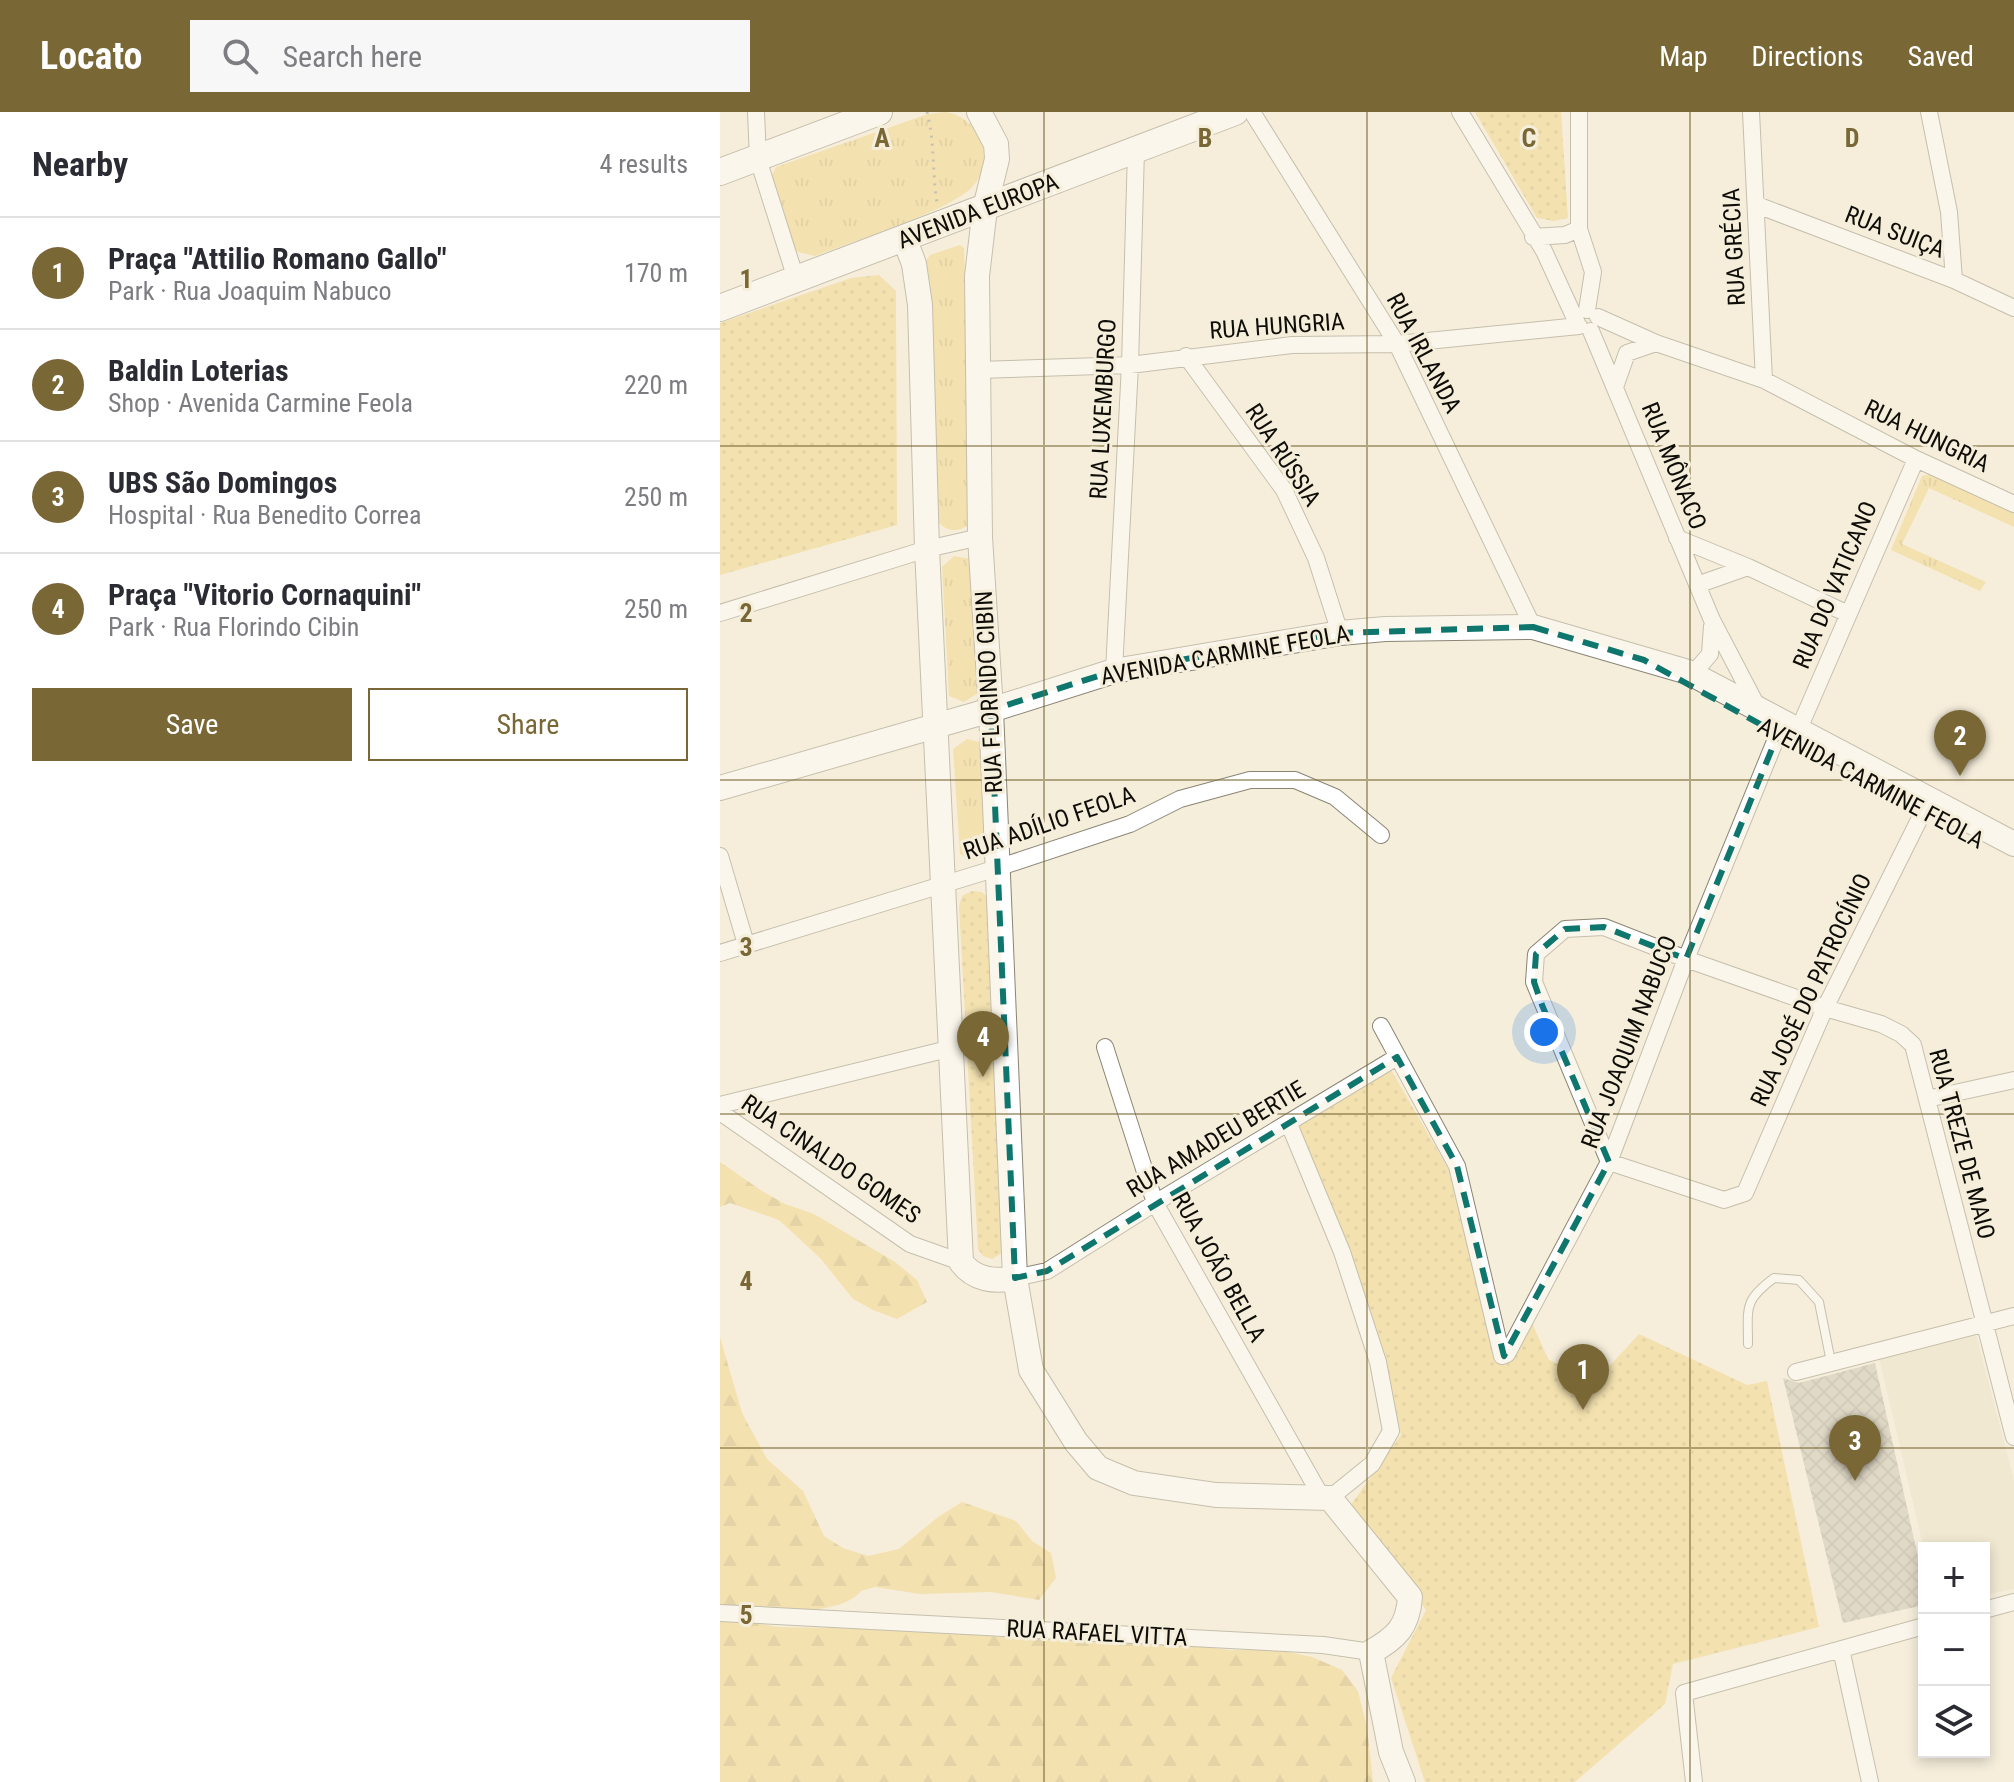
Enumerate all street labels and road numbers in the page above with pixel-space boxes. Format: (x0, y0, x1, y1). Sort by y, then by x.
street label: AVENIDA EUROPA (894, 167, 1063, 255)
street label: RUA GRÉCIA (1717, 187, 1751, 307)
street label: RUA SUIÇA (1841, 200, 1949, 264)
street label: RUA IRLANDA (1381, 288, 1467, 418)
street label: RUA HUNGRIA (1208, 307, 1346, 345)
street label: RUA LUXEMBURGO (1084, 318, 1122, 500)
street label: RUA HUNGRIA (1860, 394, 1994, 478)
street label: RUA MÔNACO (1636, 398, 1712, 534)
street label: RUA RÚSSIA (1240, 399, 1327, 512)
street label: RUA DO VATICANO (1787, 497, 1883, 673)
street label: RUA FLORINDO CIBIN (970, 590, 1008, 794)
street label: AVENIDA CARMINE FEOLA (1099, 619, 1352, 691)
street label: AVENIDA CARMINE FEOLA (1753, 712, 1989, 855)
street label: RUA ADÍLIO FEOLA (960, 780, 1139, 865)
street label: RUA JOSÉ DO PATROCÍNIO (1745, 869, 1877, 1111)
street label: RUA JOAQUIM NABUCO (1575, 932, 1683, 1152)
street label: RUA TREZE DE MAIO (1923, 1046, 2001, 1242)
street label: RUA AMADEU BERTIE (1122, 1075, 1310, 1203)
street label: RUA CINALDO GOMES (736, 1089, 926, 1229)
street label: RUA JOÃO BELLA (1166, 1187, 1272, 1347)
street label: RUA RAFAEL VITTA (1006, 1614, 1188, 1652)

